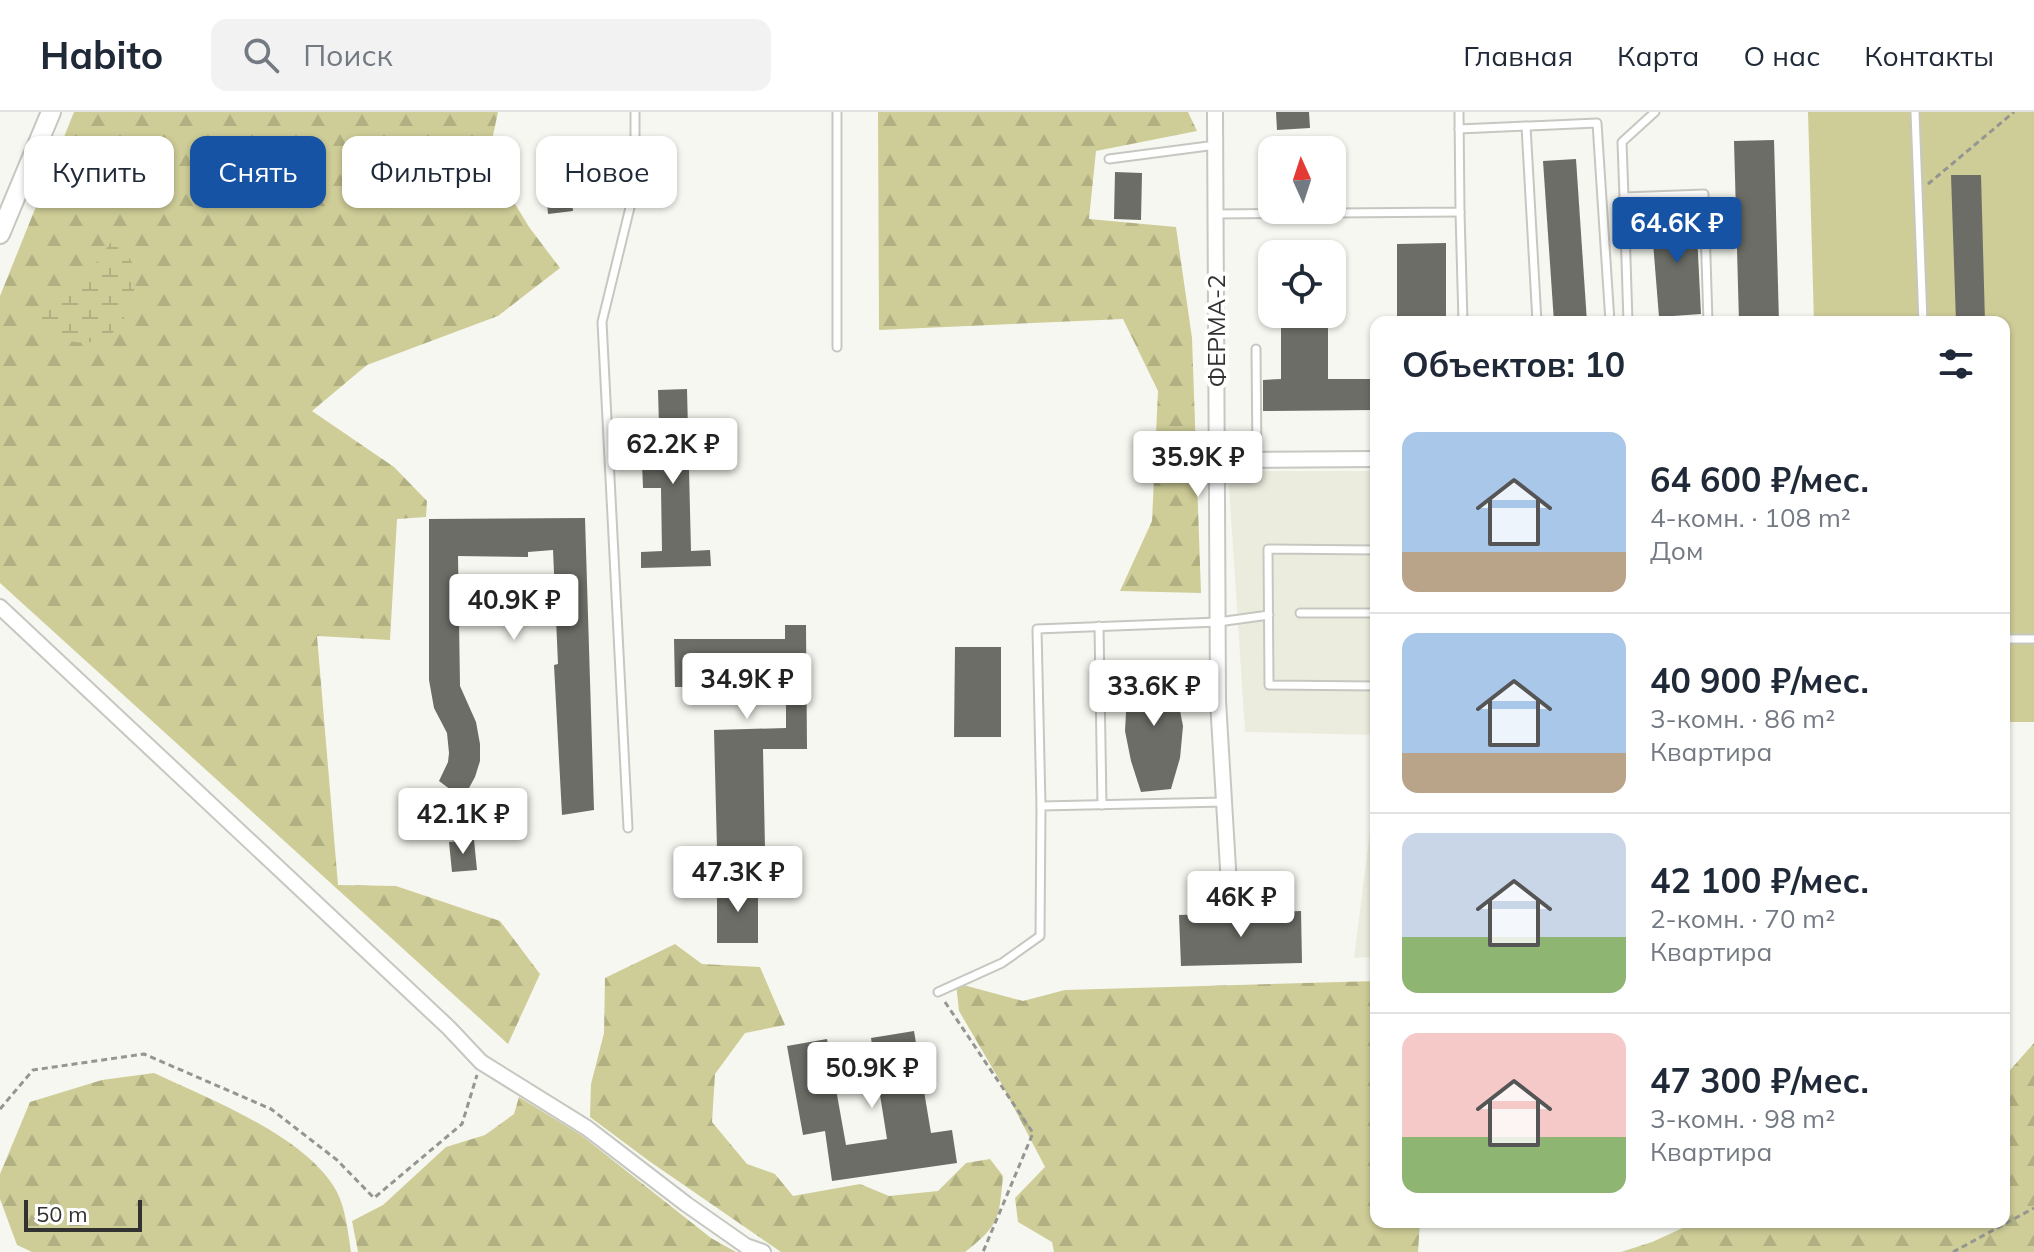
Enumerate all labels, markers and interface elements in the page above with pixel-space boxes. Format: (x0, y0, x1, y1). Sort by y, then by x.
search box (211, 19, 771, 91)
text: Habito (40, 31, 163, 79)
icon: search (239, 33, 283, 77)
text: Поиск (303, 36, 393, 74)
text: Главная (1463, 38, 1573, 73)
text: Карта (1617, 38, 1699, 73)
text: О нас (1743, 38, 1820, 73)
text: Контакты (1864, 38, 1994, 73)
chip: Купить (24, 136, 174, 208)
chip: Снять (190, 136, 326, 208)
chip: Фильтры (342, 136, 520, 208)
chip: Новое (536, 136, 677, 208)
north arrow (1258, 136, 1346, 224)
map controls (1258, 136, 1346, 328)
pin: 64.6K ₽ (1603, 197, 1751, 265)
text: 64.6K ₽ (1630, 206, 1724, 239)
button: locate (1258, 240, 1346, 328)
street label: ФЕРМА-2 (1201, 274, 1231, 388)
icon: filters (1934, 342, 1978, 386)
text: Объектов: 10 (1402, 343, 1625, 386)
pin: 62.2K ₽ (599, 418, 747, 486)
text: 62.2K ₽ (626, 427, 720, 460)
pin: 35.9K ₽ (1124, 431, 1272, 499)
text: 35.9K ₽ (1151, 440, 1245, 473)
text: 64 600 ₽/мес. (1650, 458, 1869, 501)
icon: home (1466, 464, 1562, 560)
text: 4-комн. · 108 m² (1650, 501, 1851, 534)
text: Дом (1650, 534, 1703, 567)
pin: 40.9K ₽ (440, 574, 588, 642)
text: 40.9K ₽ (467, 583, 561, 616)
pin: 34.9K ₽ (673, 653, 821, 721)
text: 40 900 ₽/мес. (1650, 659, 1869, 702)
pin: 33.6K ₽ (1080, 660, 1228, 728)
text: 34.9K ₽ (700, 662, 794, 695)
icon: home (1466, 665, 1562, 761)
text: 33.6K ₽ (1107, 669, 1201, 702)
text: 3-комн. · 86 m² (1650, 702, 1835, 735)
text: Квартира (1650, 735, 1772, 768)
pin: 42.1K ₽ (389, 788, 537, 856)
text: 42.1K ₽ (416, 797, 510, 830)
pin: 47.3K ₽ (664, 846, 812, 914)
text: 47.3K ₽ (691, 855, 785, 888)
text: 42 100 ₽/мес. (1650, 859, 1869, 902)
icon: home (1466, 865, 1562, 961)
pin: 46K ₽ (1185, 871, 1297, 939)
text: 46K ₽ (1205, 880, 1277, 913)
text: 2-комн. · 70 m² (1650, 902, 1835, 935)
text: Квартира (1650, 935, 1772, 968)
pin: 50.9K ₽ (798, 1042, 946, 1110)
text: 50.9K ₽ (825, 1051, 919, 1084)
text: 47 300 ₽/мес. (1650, 1059, 1869, 1102)
icon: home (1466, 1065, 1562, 1161)
text: 3-комн. · 98 m² (1650, 1102, 1835, 1135)
text: Квартира (1650, 1135, 1772, 1168)
scale bar (24, 1196, 142, 1232)
text: 50 m (36, 1200, 87, 1228)

